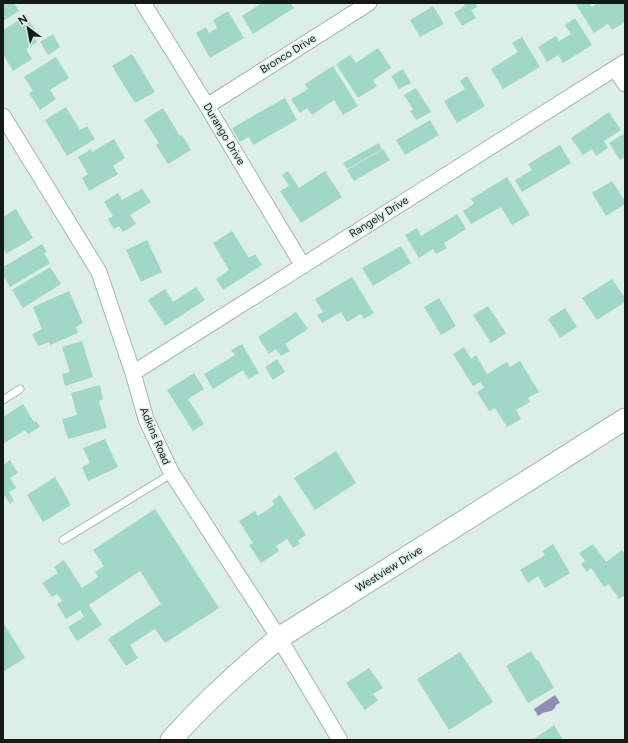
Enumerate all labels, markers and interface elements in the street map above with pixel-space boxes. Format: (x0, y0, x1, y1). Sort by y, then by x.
north arrow (8, 8, 48, 48)
text: N (16, 12, 30, 28)
street label: Bronco Drive (258, 32, 318, 76)
street label: Durango Drive (200, 101, 248, 167)
street label: Rangely Drive (347, 194, 411, 240)
street label: Adkins Road (137, 405, 173, 467)
street label: Westview Drive (353, 543, 425, 595)

